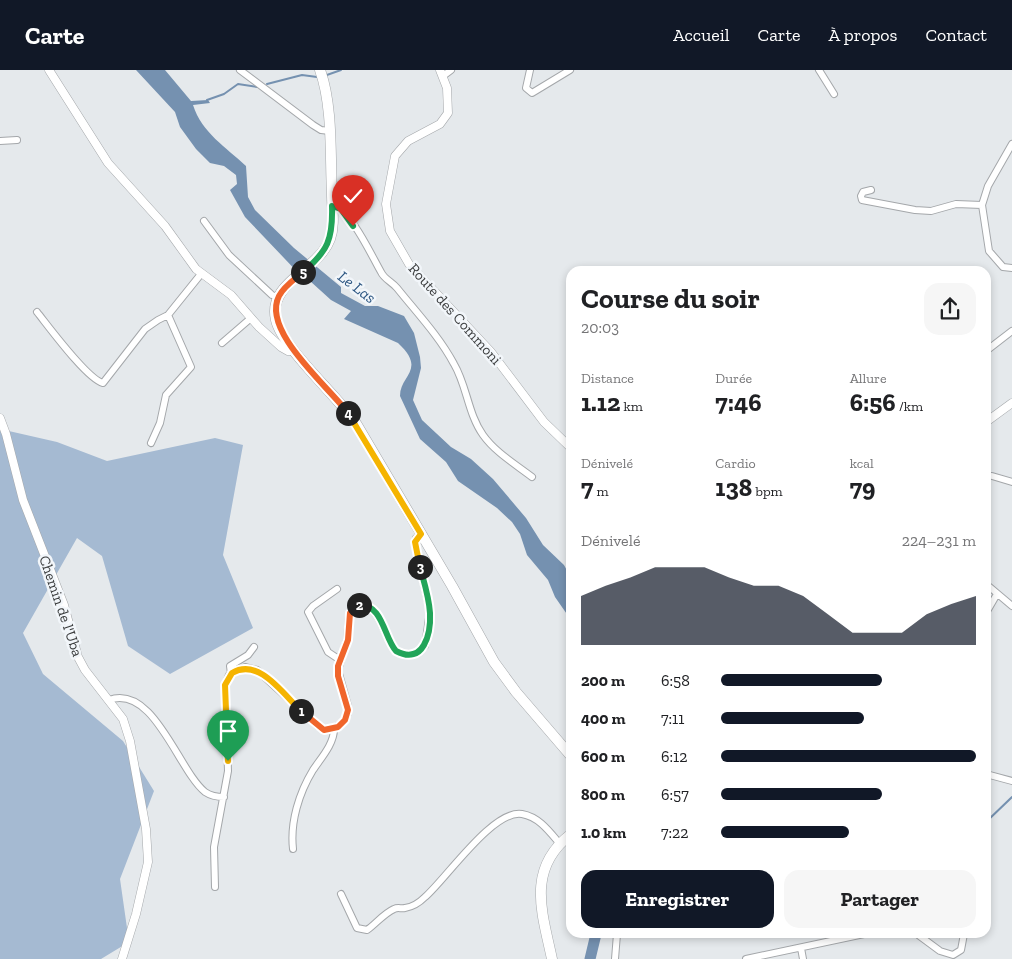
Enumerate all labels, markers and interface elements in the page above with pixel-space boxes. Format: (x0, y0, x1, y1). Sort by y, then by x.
text: Carte (25, 21, 84, 50)
text: Accueil (673, 24, 730, 46)
text: Carte (758, 24, 801, 46)
text: À propos (829, 24, 897, 46)
text: Contact (925, 24, 987, 46)
pin (332, 175, 374, 226)
icon: check (339, 182, 367, 210)
pin: 5 (290, 260, 316, 284)
street label: Route des Commoni (405, 260, 505, 368)
text: 5 (300, 264, 307, 281)
water label: Le Las (334, 267, 380, 307)
text: Course du soir (581, 282, 760, 315)
button: share (924, 283, 976, 335)
text: 20:03 (581, 318, 619, 337)
text: Distance (581, 370, 634, 387)
text: Durée (715, 370, 752, 387)
text: Allure (850, 370, 887, 387)
text: 1.12 (581, 387, 620, 417)
text: 7:46 (715, 387, 762, 417)
text: 6:56 (850, 387, 896, 417)
text: km (620, 398, 643, 415)
text: /km (896, 398, 923, 415)
pin: 4 (336, 400, 360, 426)
text: 4 (345, 405, 352, 422)
text: Dénivelé (581, 455, 633, 472)
text: Cardio (715, 455, 756, 472)
text: kcal (850, 455, 874, 472)
text: 7 (581, 472, 593, 502)
text: 138 (715, 472, 752, 502)
text: 79 (850, 472, 875, 502)
text: m (593, 483, 609, 500)
text: bpm (752, 483, 783, 500)
text: Dénivelé (581, 531, 640, 550)
text: 224–231 m (902, 531, 976, 550)
street label: Chemin de l'Uba (35, 553, 87, 659)
pin: 3 (408, 554, 432, 580)
text: 3 (417, 559, 424, 576)
pin: 2 (346, 592, 372, 618)
text: 2 (356, 597, 363, 614)
text: 200 m (581, 671, 625, 690)
text: 6:58 (661, 671, 690, 690)
pin: 1 (288, 698, 314, 724)
text: 1 (299, 703, 304, 720)
text: 400 m (581, 709, 626, 728)
text: 7:11 (661, 709, 684, 728)
pin (207, 710, 249, 761)
icon: arrive (214, 717, 242, 745)
text: 600 m (581, 747, 625, 766)
text: 6:12 (661, 747, 687, 766)
text: 800 m (581, 785, 625, 804)
text: 6:57 (661, 785, 689, 804)
text: 1.0 km (581, 823, 626, 842)
text: 7:22 (661, 823, 689, 842)
button: Enregistrer (581, 870, 774, 928)
button: Partager (784, 870, 976, 928)

